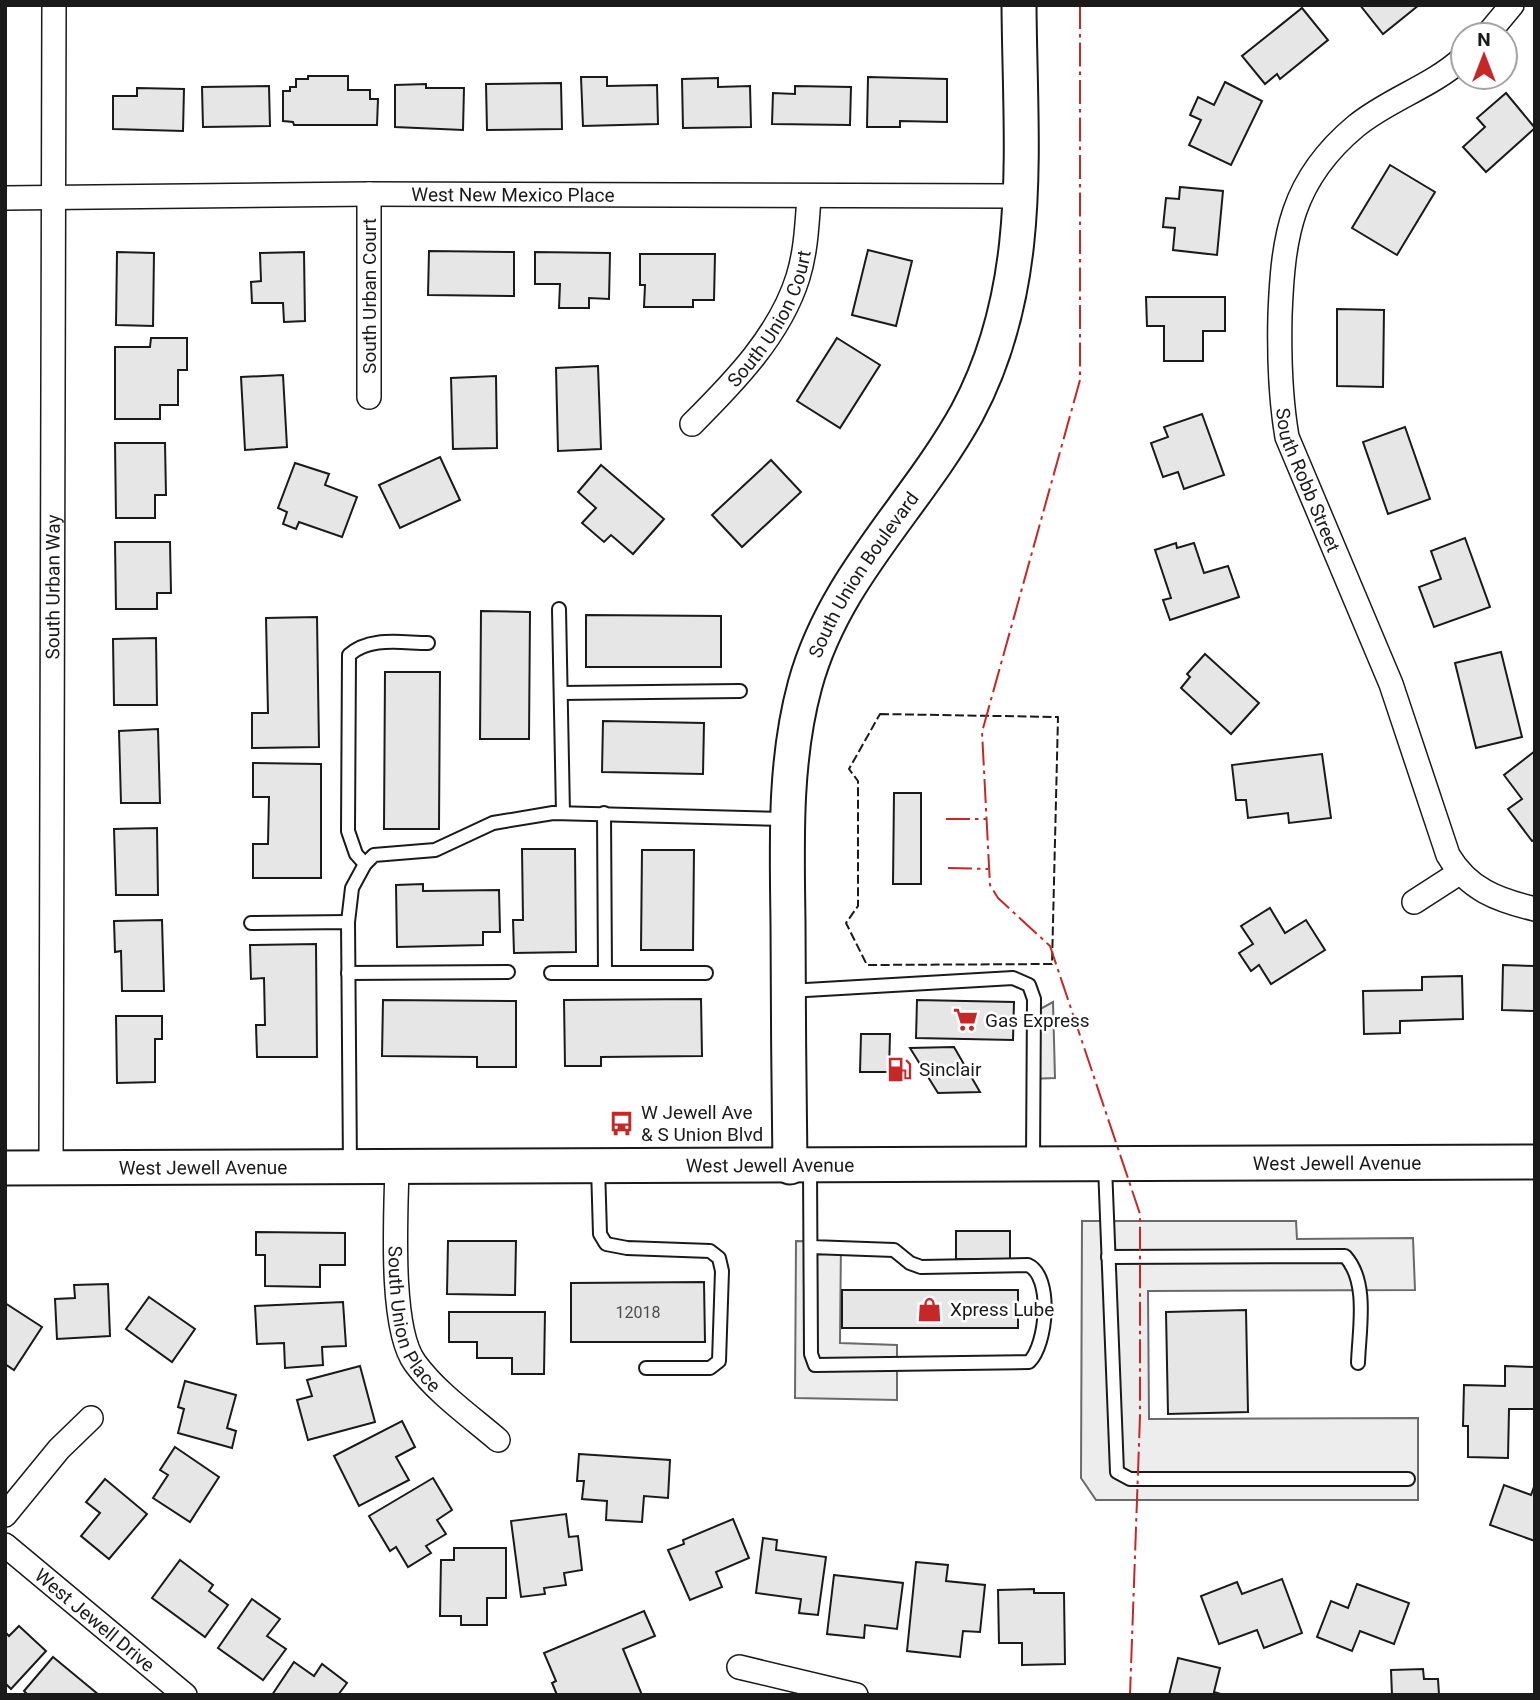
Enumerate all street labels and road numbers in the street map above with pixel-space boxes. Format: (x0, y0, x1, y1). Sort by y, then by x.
street label: West New Mexico Place (411, 183, 615, 207)
street label: South Urban Court (358, 218, 381, 374)
street label: South Union Court (723, 249, 816, 392)
street label: South Robb Street (1271, 407, 1345, 555)
street label: South Union Boulevard (804, 487, 924, 661)
street label: South Urban Way (41, 515, 65, 659)
street label: West Jewell Avenue (1253, 1151, 1421, 1175)
street label: West Jewell Avenue (686, 1154, 854, 1177)
street label: West Jewell Avenue (119, 1156, 287, 1180)
street label: South Union Place (383, 1246, 445, 1397)
street label: West Jewell Drive (30, 1564, 159, 1677)

